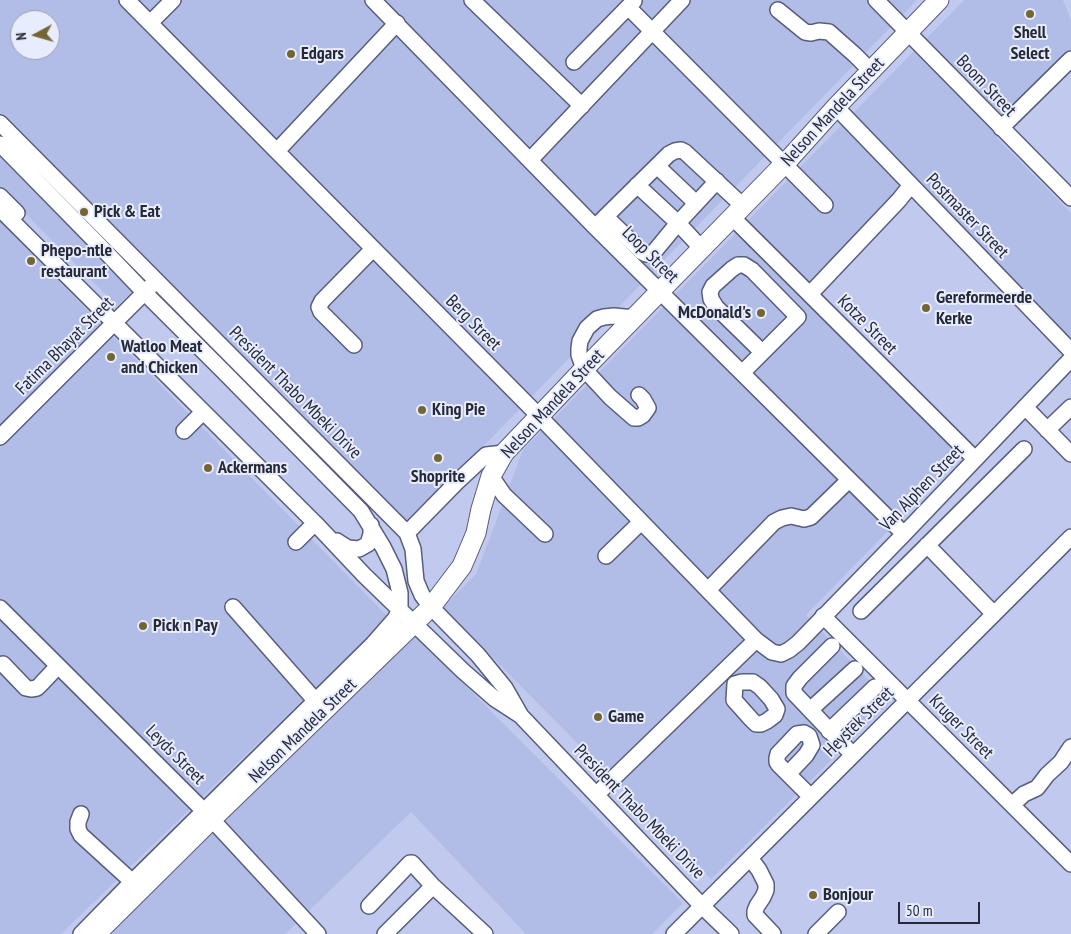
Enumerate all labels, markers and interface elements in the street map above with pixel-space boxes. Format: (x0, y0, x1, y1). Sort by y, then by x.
marker: Shell Select (1024, 8, 1036, 20)
north arrow (10, 10, 60, 60)
place label: Shell Select (1010, 22, 1050, 64)
text: N (12, 32, 30, 41)
place label: Edgars (301, 43, 344, 65)
marker: Edgars (285, 48, 297, 60)
street label: Boom Street (952, 51, 1020, 121)
street label: Nelson Mandela Street (777, 53, 889, 171)
street label: Postmaster Street (921, 169, 1013, 263)
place label: Pick & Eat (94, 201, 160, 223)
marker: Pick & Eat (78, 206, 90, 218)
street label: Loop Street (617, 222, 683, 288)
place label: Phepo-ntle restaurant (41, 240, 112, 282)
marker: Phepo-ntle restaurant (25, 255, 37, 267)
place label: Gereformeerde Kerke (936, 287, 1032, 330)
street label: Berg Street (441, 291, 505, 355)
street label: Kotze Street (833, 291, 901, 359)
street label: Fatima Bhayat Street (11, 292, 119, 400)
place label: McDonald's (678, 302, 751, 324)
marker: Gereformeerde Kerke (920, 302, 932, 314)
marker: McDonald's (755, 307, 767, 319)
street label: President Thabo Mbeki Drive (224, 322, 366, 464)
place label: Watloo Meat and Chicken (121, 336, 202, 378)
street label: Nelson Mandela Street (497, 345, 609, 463)
marker: Watloo Meat and Chicken (105, 351, 117, 363)
place label: King Pie (432, 399, 485, 421)
marker: King Pie (416, 404, 428, 416)
street label: Van Alphen Street (876, 440, 968, 536)
marker: Shoprite (432, 452, 444, 464)
place label: Ackermans (218, 457, 287, 479)
marker: Ackermans (202, 462, 214, 474)
place label: Shoprite (411, 466, 465, 488)
place label: Pick n Pay (153, 615, 218, 637)
marker: Pick n Pay (137, 620, 149, 632)
street label: Nelson Mandela Street (245, 674, 361, 788)
street label: Heystek Street (820, 683, 898, 761)
street label: Kruger Street (924, 690, 998, 764)
place label: Game (608, 706, 644, 728)
marker: Game (592, 711, 604, 723)
street label: Leyds Street (141, 721, 209, 789)
street label: President Thabo Mbeki Drive (569, 740, 709, 884)
place label: Bonjour (823, 884, 873, 906)
marker: Bonjour (807, 889, 819, 901)
scale bar (901, 892, 984, 924)
text: 50 m (906, 901, 932, 920)

